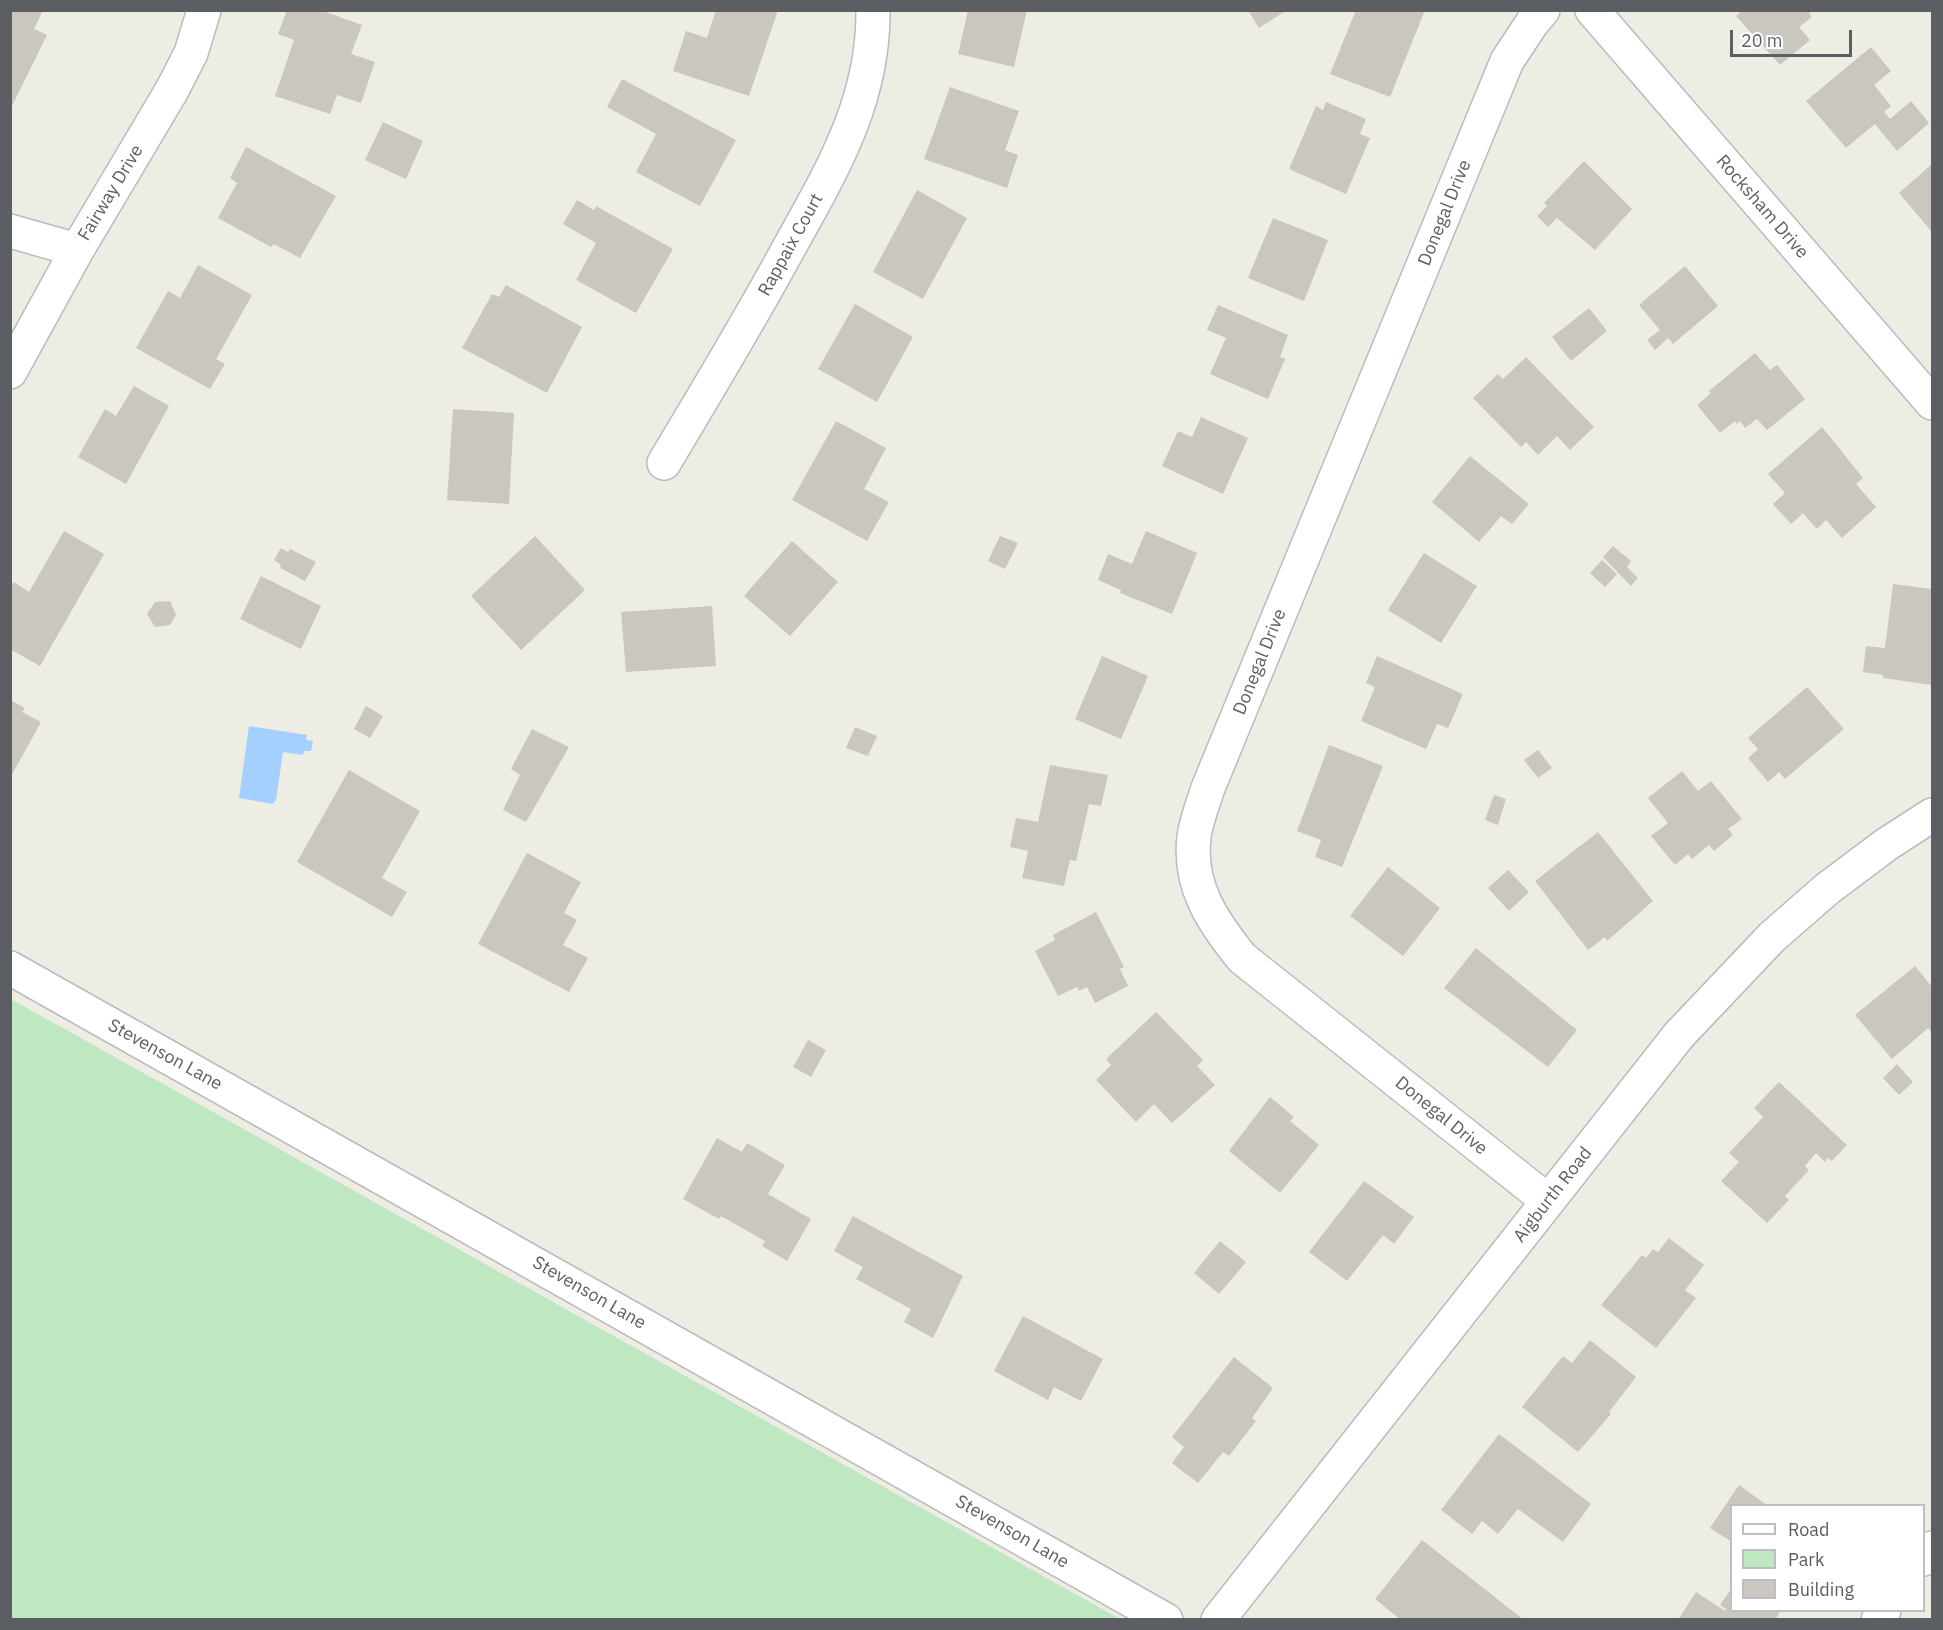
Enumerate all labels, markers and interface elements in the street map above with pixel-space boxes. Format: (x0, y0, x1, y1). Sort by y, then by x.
scale bar (1733, 18, 1854, 56)
text: 20 m (1741, 29, 1783, 52)
street label: Fairway Drive (74, 141, 148, 245)
street label: Rocksham Drive (1711, 151, 1813, 263)
street label: Donegal Drive (1414, 157, 1476, 269)
street label: Rappaix Court (754, 190, 828, 300)
street label: Donegal Drive (1229, 606, 1291, 718)
street label: Stevenson Lane (104, 1015, 226, 1095)
street label: Donegal Drive (1391, 1072, 1491, 1160)
street label: Aigburth Road (1509, 1143, 1597, 1247)
street label: Stevenson Lane (528, 1252, 650, 1334)
street label: Stevenson Lane (951, 1491, 1073, 1573)
legend (1730, 1504, 1925, 1612)
text: Road (1788, 1518, 1829, 1541)
text: Park (1788, 1548, 1824, 1571)
text: Building (1788, 1578, 1854, 1601)

